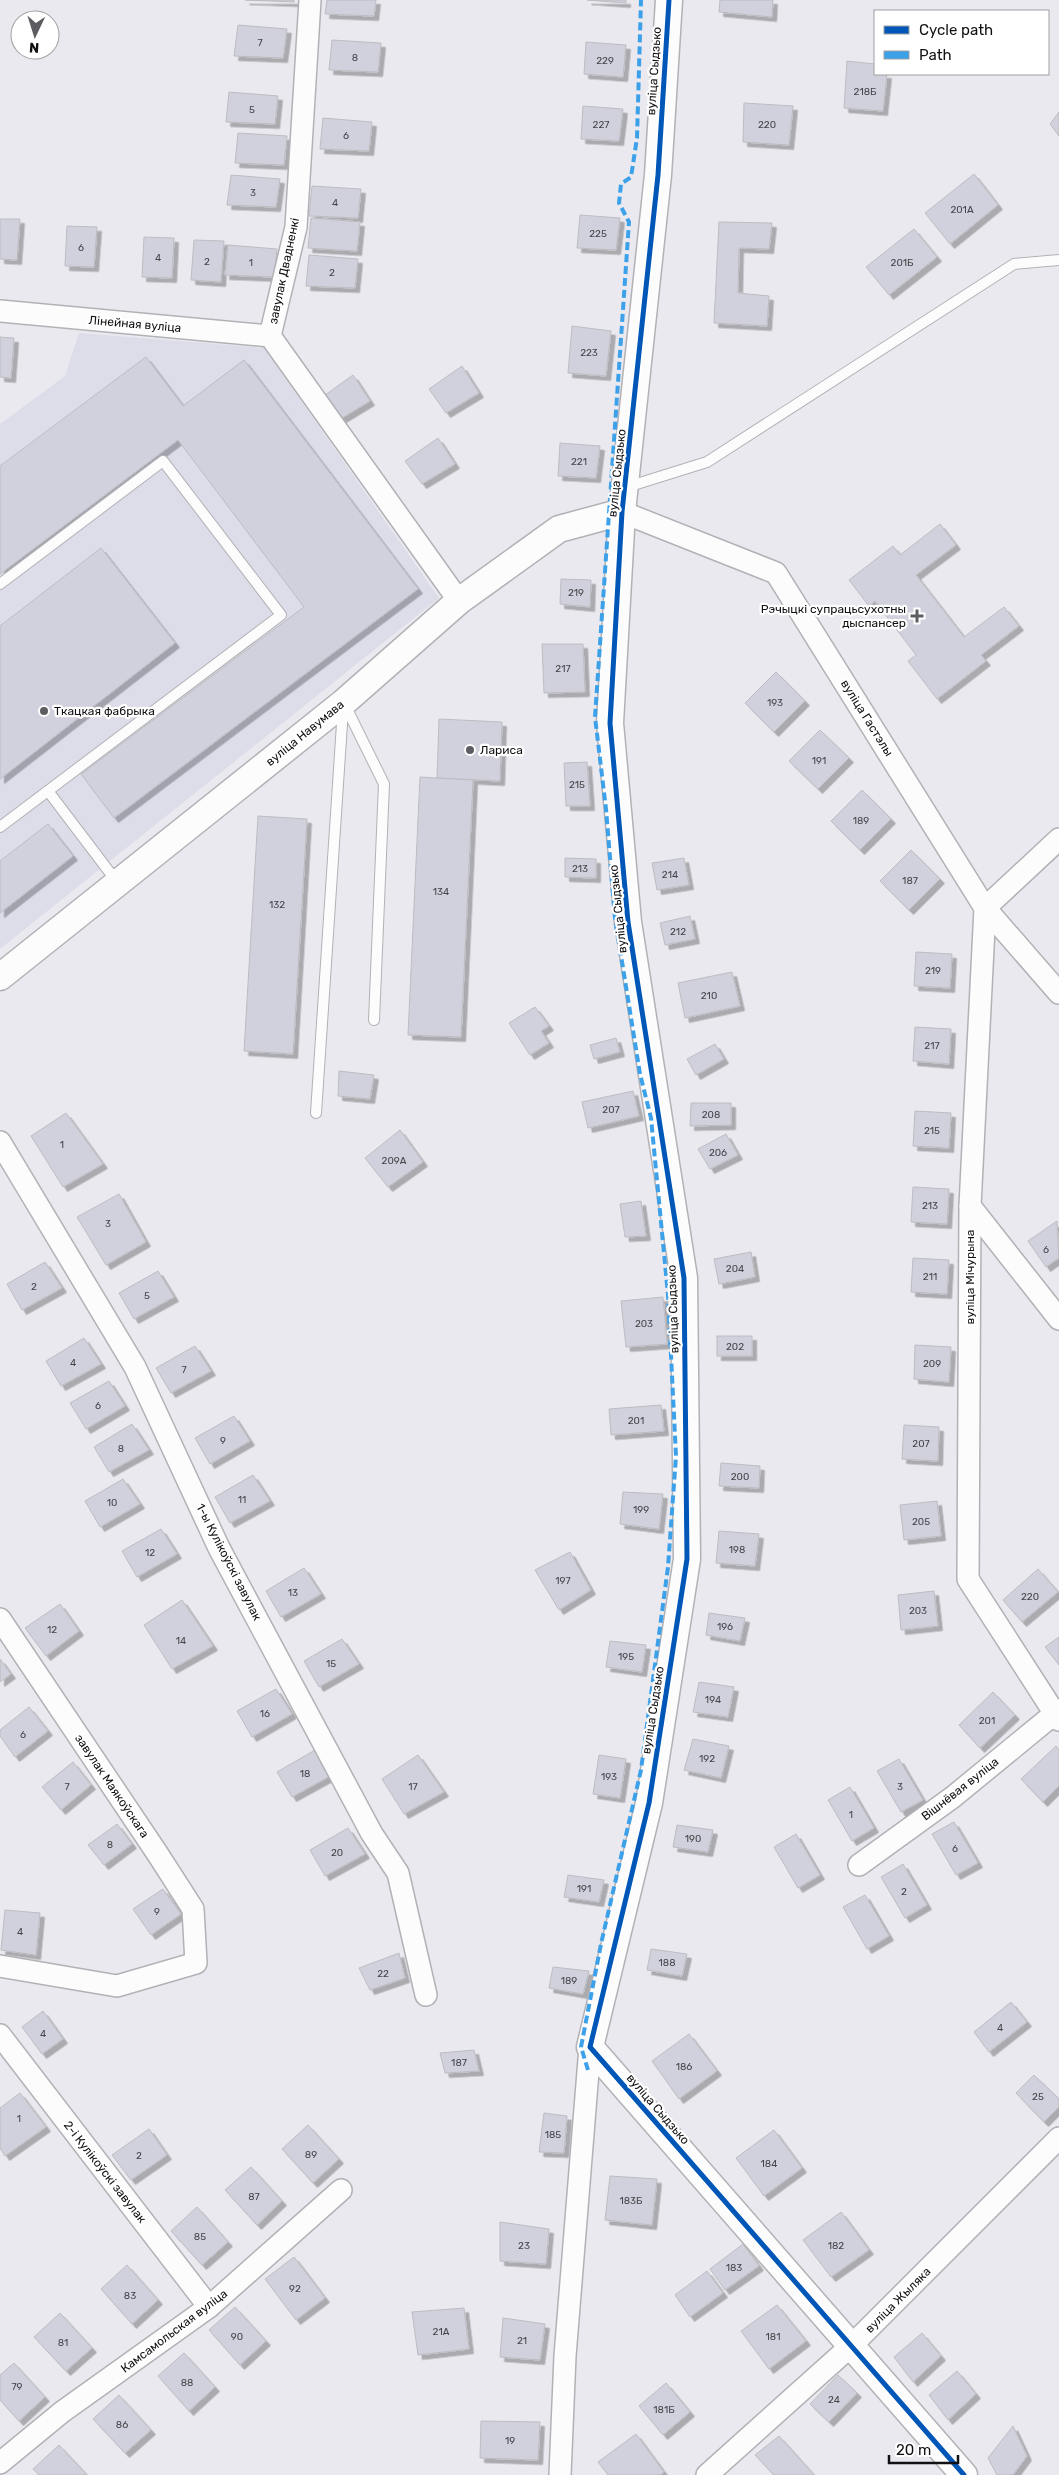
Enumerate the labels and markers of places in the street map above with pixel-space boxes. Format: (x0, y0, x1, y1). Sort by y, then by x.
place label: Рэчыцкі супрацьсухотны дыспансер (761, 602, 906, 630)
marker: Рэчыцкі супрацьсухотны дыспансер (910, 609, 924, 623)
place label: Ткацкая фабрыка (54, 704, 155, 718)
marker: Ткацкая фабрыка (38, 705, 50, 717)
place label: Лариса (480, 743, 523, 757)
marker: Лариса (464, 744, 476, 756)

